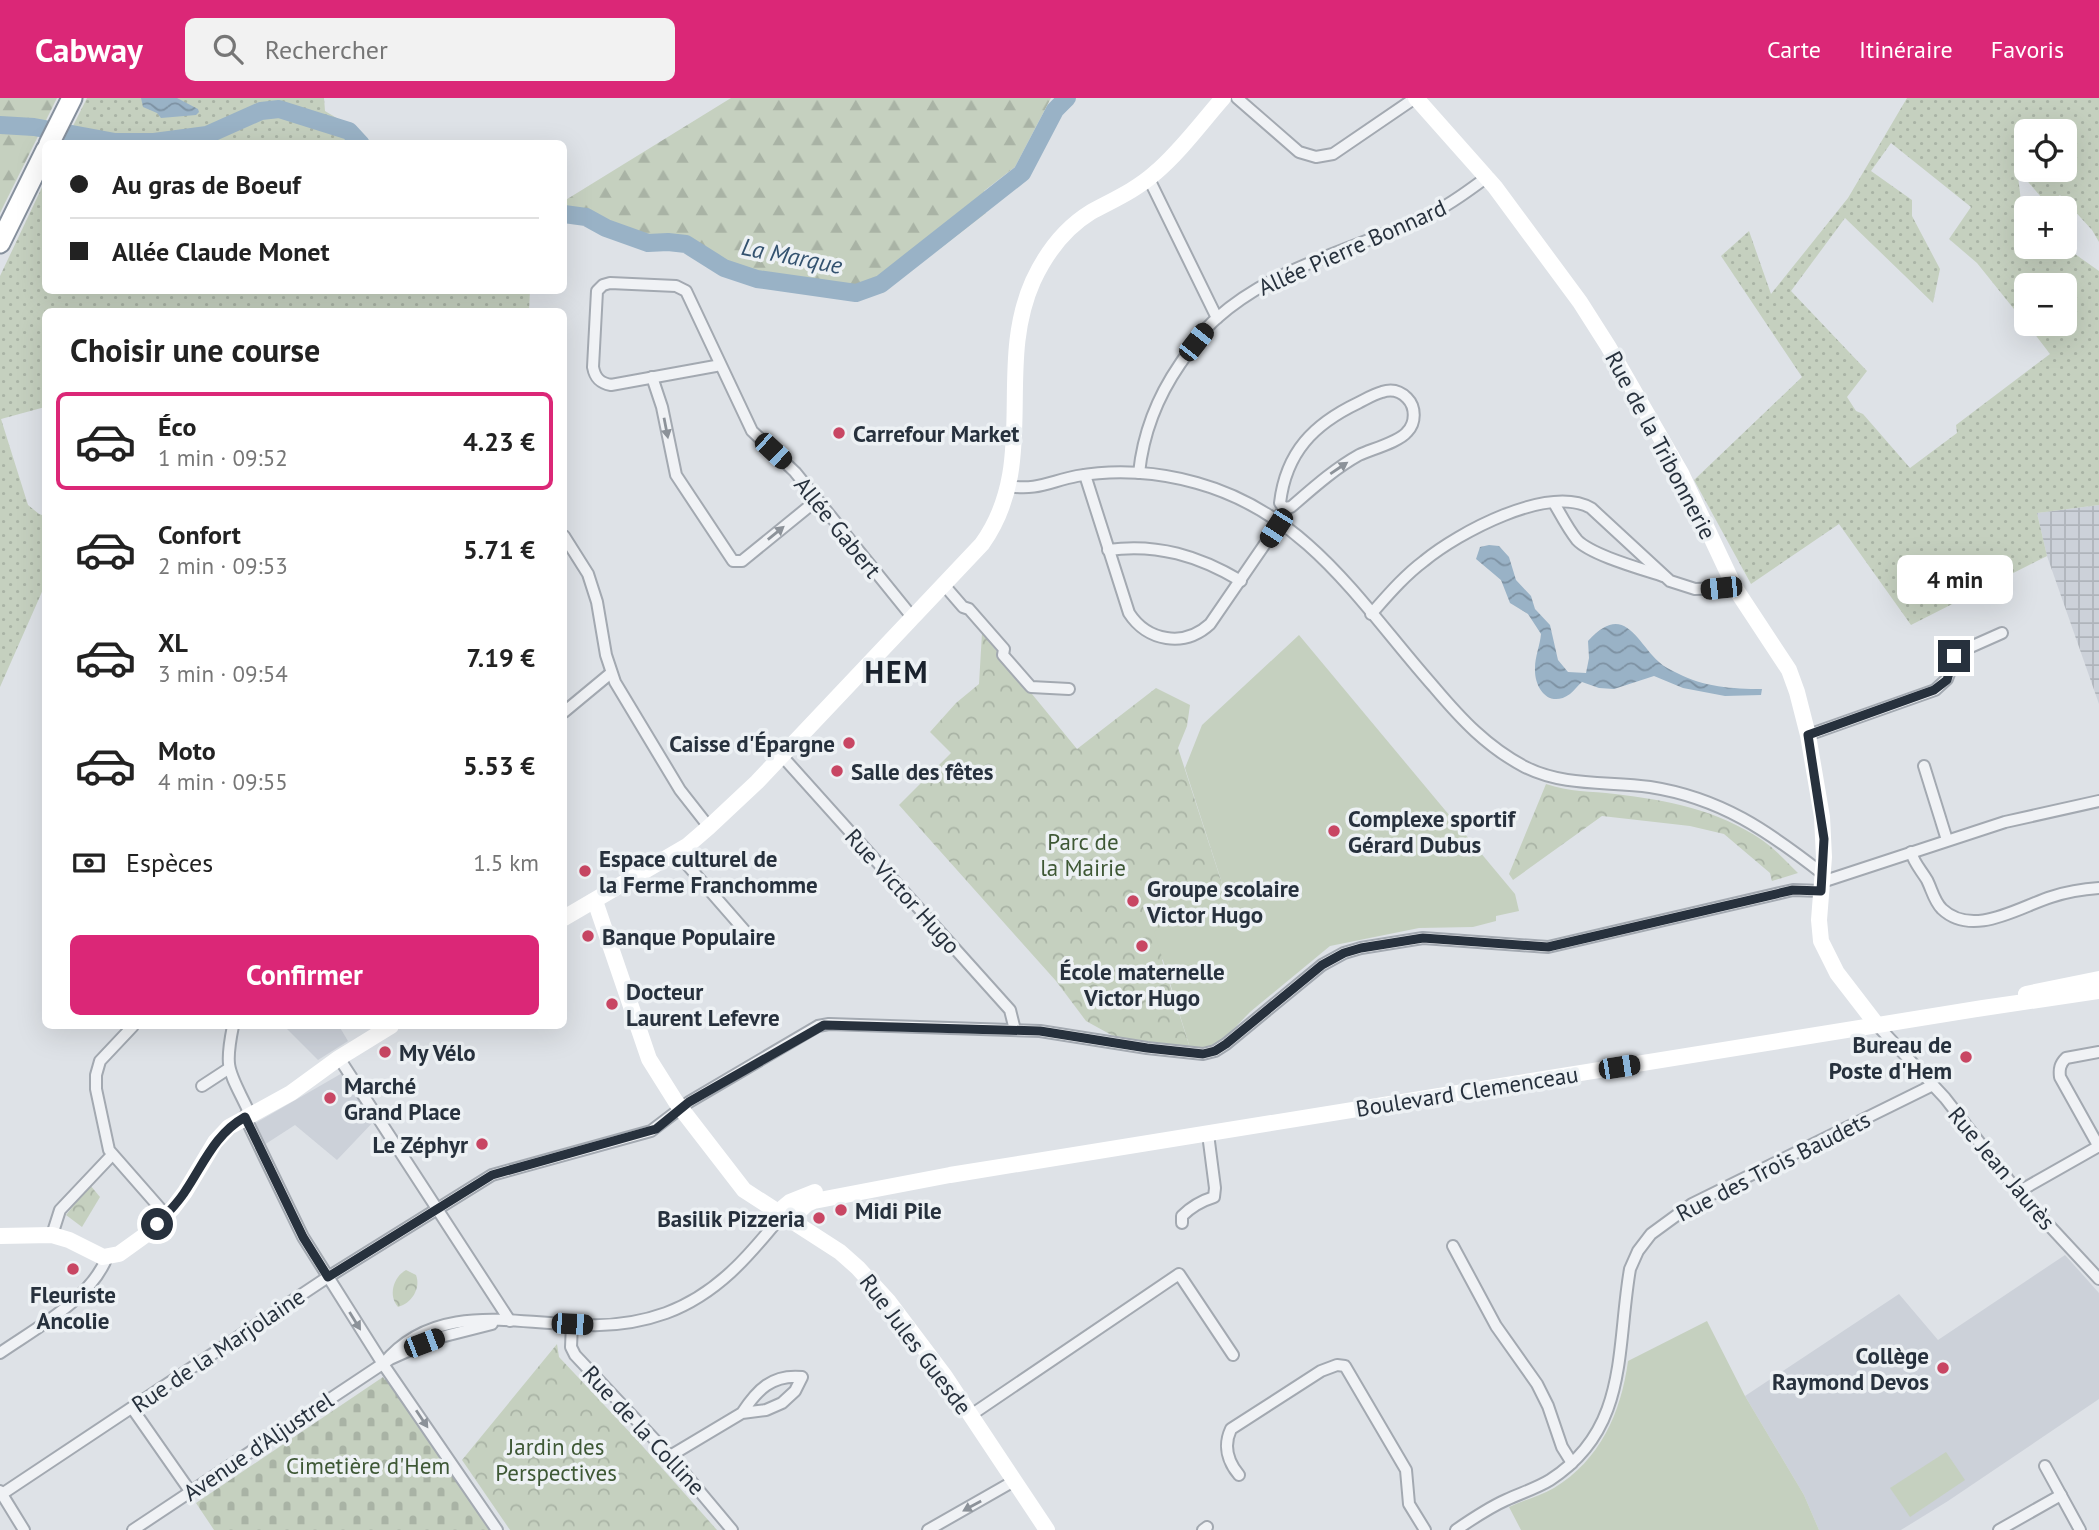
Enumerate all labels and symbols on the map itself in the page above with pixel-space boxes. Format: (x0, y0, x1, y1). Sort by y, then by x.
street label: Allée Pierre Bonnard (1253, 193, 1451, 301)
water label: La Marque (739, 231, 845, 281)
car (1175, 319, 1218, 365)
street label: Rue de la Tribonnerie (1599, 346, 1723, 544)
one-way arrow (660, 417, 671, 439)
place label: Carrefour Market (853, 419, 1019, 448)
marker: Carrefour Market (831, 425, 847, 441)
car (751, 429, 796, 473)
one-way arrow (1329, 462, 1348, 475)
street label: Allée Gabert (788, 470, 888, 584)
car (1256, 505, 1297, 551)
one-way arrow (767, 526, 784, 541)
callout: 4 min (1896, 554, 2012, 603)
car (1700, 575, 1743, 601)
route end (1938, 640, 1970, 672)
district label: HEM (864, 652, 930, 691)
place label: Caisse d'Épargne (669, 729, 835, 758)
marker: Caisse d'Épargne (841, 735, 857, 751)
place label: Salle des fêtes (851, 757, 994, 786)
marker: Salle des fêtes (829, 763, 845, 779)
place label: Complexe sportif Gérard Dubus (1348, 804, 1517, 859)
street label: Rue Victor Hugo (839, 822, 967, 960)
marker: Complexe sportif Gérard Dubus (1326, 823, 1342, 839)
park label: Parc de la Mairie (1040, 827, 1126, 882)
place label: Espace culturel de la Ferme Franchomme (599, 844, 818, 899)
marker: Espace culturel de la Ferme Franchomme (577, 863, 593, 879)
place label: Groupe scolaire Victor Hugo (1146, 874, 1299, 929)
marker: Groupe scolaire Victor Hugo (1125, 893, 1141, 909)
place label: Banque Populaire (602, 922, 775, 951)
marker: Banque Populaire (580, 928, 596, 944)
marker: École maternelle Victor Hugo (1134, 938, 1150, 954)
place label: École maternelle Victor Hugo (1059, 957, 1225, 1012)
place label: Docteur Laurent Lefevre (626, 977, 780, 1032)
marker: Docteur Laurent Lefevre (604, 996, 620, 1012)
place label: Bureau de Poste d'Hem (1829, 1030, 1952, 1085)
place label: My Vélo (399, 1038, 476, 1067)
marker: My Vélo (377, 1044, 393, 1060)
marker: Bureau de Poste d'Hem (1958, 1049, 1974, 1065)
car (1597, 1053, 1642, 1081)
street label: Boulevard Clemenceau (1354, 1059, 1580, 1123)
place label: Marché Grand Place (344, 1071, 461, 1126)
marker: Marché Grand Place (322, 1090, 338, 1106)
street label: Rue Jean Jaurès (1942, 1101, 2062, 1235)
street label: Rue des Trois Baudets (1671, 1104, 1875, 1228)
place label: Le Zéphyr (373, 1130, 469, 1159)
marker: Le Zéphyr (474, 1136, 490, 1152)
place label: Midi Pile (855, 1196, 942, 1225)
marker: Midi Pile (833, 1202, 849, 1218)
place label: Basilik Pizzeria (657, 1204, 805, 1233)
route start (141, 1208, 173, 1240)
marker: Basilik Pizzeria (811, 1210, 827, 1226)
marker: Fleuriste Ancolie (65, 1261, 81, 1277)
street label: Rue Jules Guesde (854, 1268, 978, 1420)
place label: Fleuriste Ancolie (30, 1280, 116, 1335)
street label: Rue de la Marjolaine (126, 1281, 310, 1419)
one-way arrow (348, 1311, 361, 1330)
car (551, 1312, 594, 1336)
car (401, 1326, 448, 1360)
place label: Collège Raymond Devos (1772, 1341, 1929, 1396)
street label: Rue de la Colline (577, 1359, 711, 1501)
marker: Collège Raymond Devos (1935, 1360, 1951, 1376)
street label: Avenue d'Aljustrel (177, 1385, 339, 1507)
one-way arrow (415, 1410, 429, 1428)
park label: Jardin des Perspectives (495, 1432, 617, 1487)
park label: Cimetière d'Hem (286, 1451, 450, 1480)
one-way arrow (962, 1500, 981, 1512)

